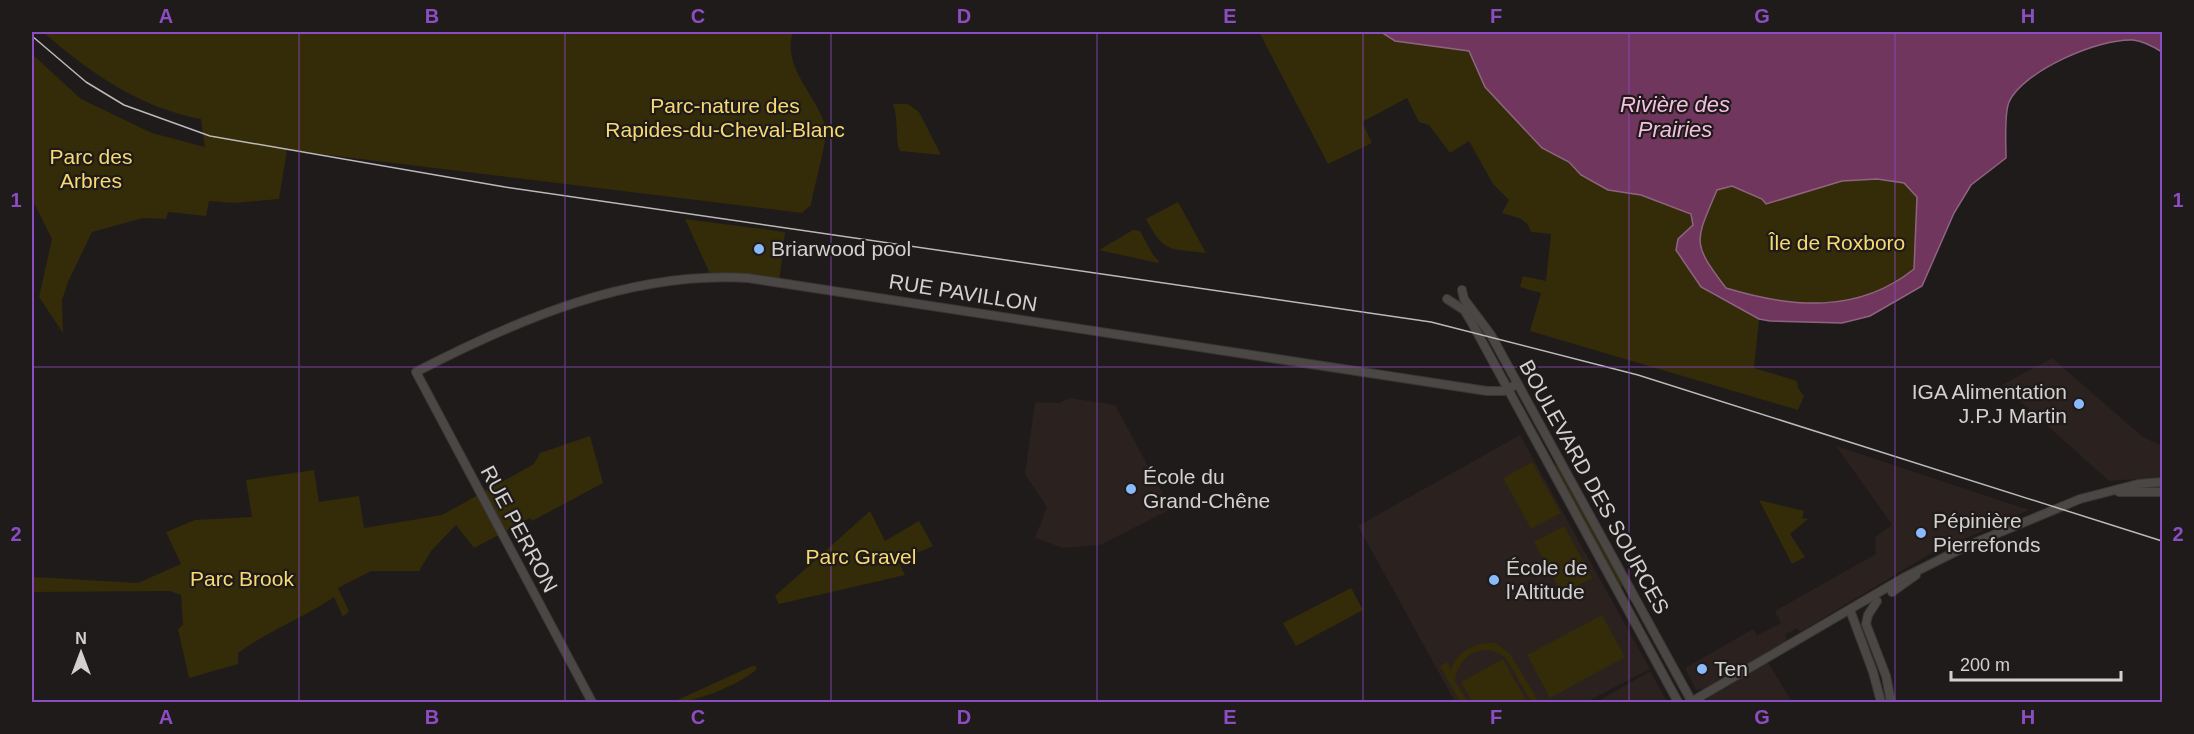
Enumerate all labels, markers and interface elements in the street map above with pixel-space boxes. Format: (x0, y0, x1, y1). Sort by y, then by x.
text: A (159, 5, 173, 27)
text: B (425, 5, 439, 27)
text: C (691, 5, 705, 27)
text: D (957, 5, 971, 27)
text: E (1223, 5, 1237, 27)
text: F (1490, 5, 1502, 27)
text: G (1754, 5, 1770, 27)
text: H (2021, 5, 2035, 27)
water label: Rivière des Prairies (1620, 92, 1730, 142)
park label: Parc-nature des Rapides-du-Cheval-Blanc (605, 94, 845, 141)
park label: Parc des Arbres (50, 145, 132, 192)
text: 1 (10, 189, 22, 211)
text: 1 (2172, 189, 2184, 211)
park label: Île de Roxboro (1768, 231, 1905, 254)
place label: Briarwood pool (771, 237, 911, 260)
marker: Briarwood pool (752, 242, 766, 256)
street label: RUE PAVILLON (887, 269, 1039, 316)
street label: BOULEVARD DES SOURCES (1515, 356, 1674, 618)
place label: IGA Alimentation J.P.J Martin (1912, 380, 2067, 427)
marker: IGA Alimentation J.P.J Martin (2072, 397, 2086, 411)
street label: RUE PERRON (476, 462, 562, 596)
place label: École du Grand-Chêne (1143, 465, 1270, 512)
marker: École du Grand-Chêne (1124, 482, 1138, 496)
place label: Pépinière Pierrefonds (1933, 509, 2040, 556)
text: 2 (10, 523, 22, 545)
text: 2 (2172, 523, 2184, 545)
marker: Pépinière Pierrefonds (1914, 526, 1928, 540)
park label: Parc Gravel (806, 545, 916, 568)
place label: École de l'Altitude (1506, 556, 1588, 603)
park label: Parc Brook (190, 567, 294, 590)
marker: École de l'Altitude (1487, 573, 1501, 587)
north arrow (51, 623, 111, 683)
text: N (75, 630, 87, 647)
scale bar (1951, 644, 2120, 682)
text: 200 m (1960, 655, 2010, 675)
place label: Ten (1714, 657, 1748, 680)
marker: Ten (1695, 662, 1709, 676)
text: A (159, 706, 173, 728)
text: B (425, 706, 439, 728)
text: C (691, 706, 705, 728)
text: D (957, 706, 971, 728)
text: E (1223, 706, 1237, 728)
text: F (1490, 706, 1502, 728)
text: G (1754, 706, 1770, 728)
text: H (2021, 706, 2035, 728)

